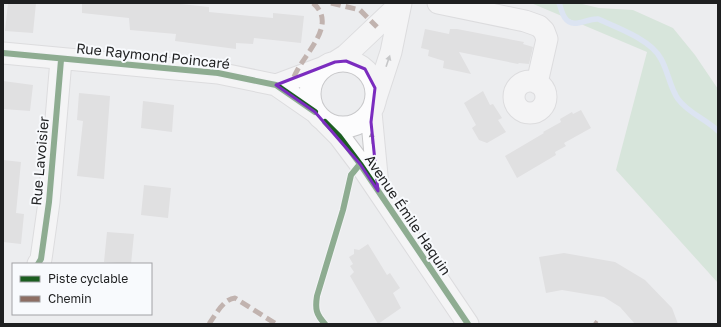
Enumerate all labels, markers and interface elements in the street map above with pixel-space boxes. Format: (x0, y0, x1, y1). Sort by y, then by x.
street label: Rue Raymond Poincaré (75, 39, 231, 72)
one-way arrow (385, 55, 391, 67)
street label: Rue Lavoisier (27, 115, 52, 206)
one-way arrow (369, 132, 376, 144)
street label: Avenue Émile Haquin (362, 151, 455, 278)
legend (12, 263, 152, 315)
text: Piste cyclable (48, 271, 128, 286)
text: Chemin (48, 291, 92, 306)

